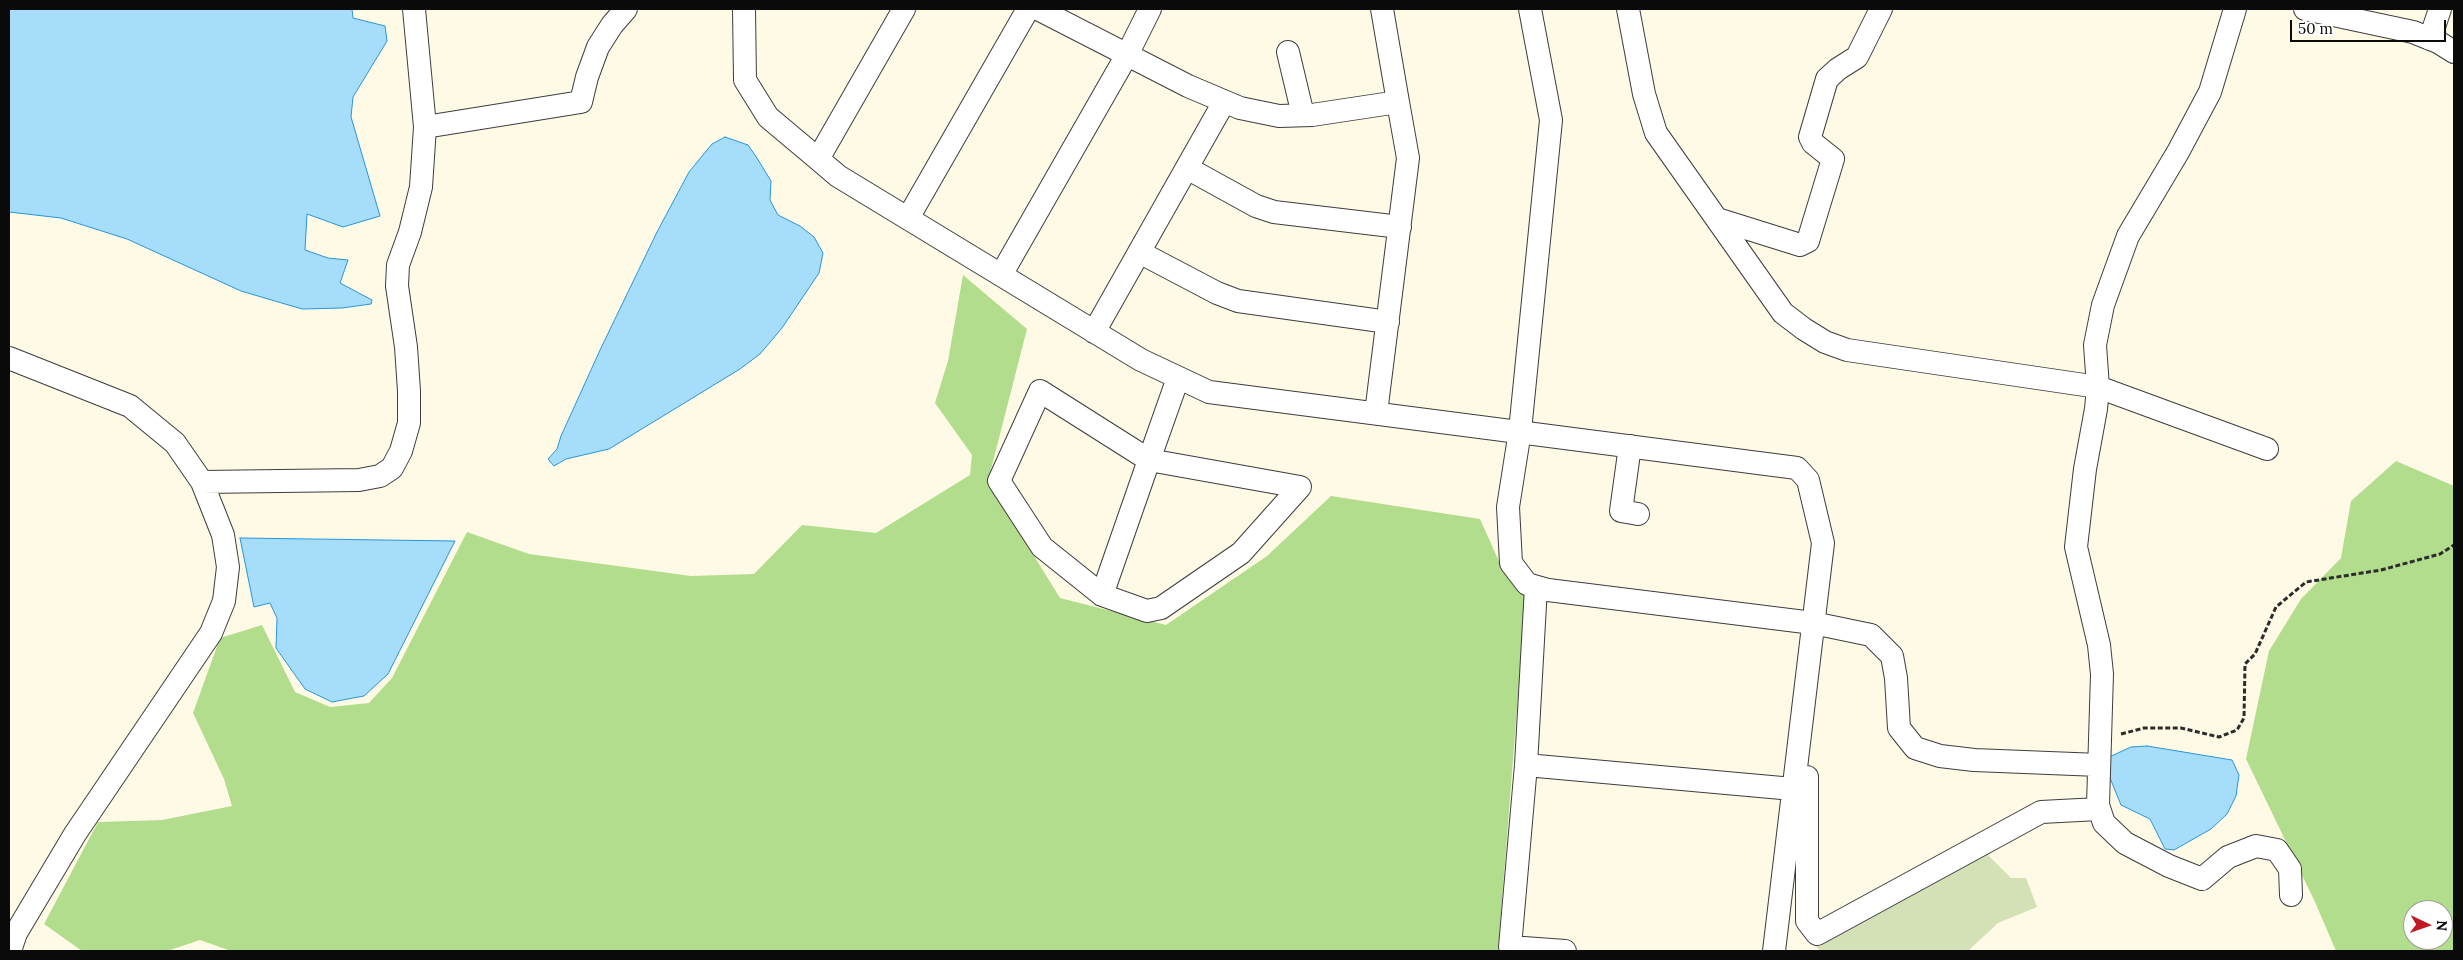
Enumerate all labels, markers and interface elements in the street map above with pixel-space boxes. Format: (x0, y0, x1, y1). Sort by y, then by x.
scale bar (2293, 10, 2449, 42)
text: 50 m (2298, 19, 2333, 38)
north arrow (2403, 900, 2453, 950)
text: N (2433, 920, 2451, 932)

